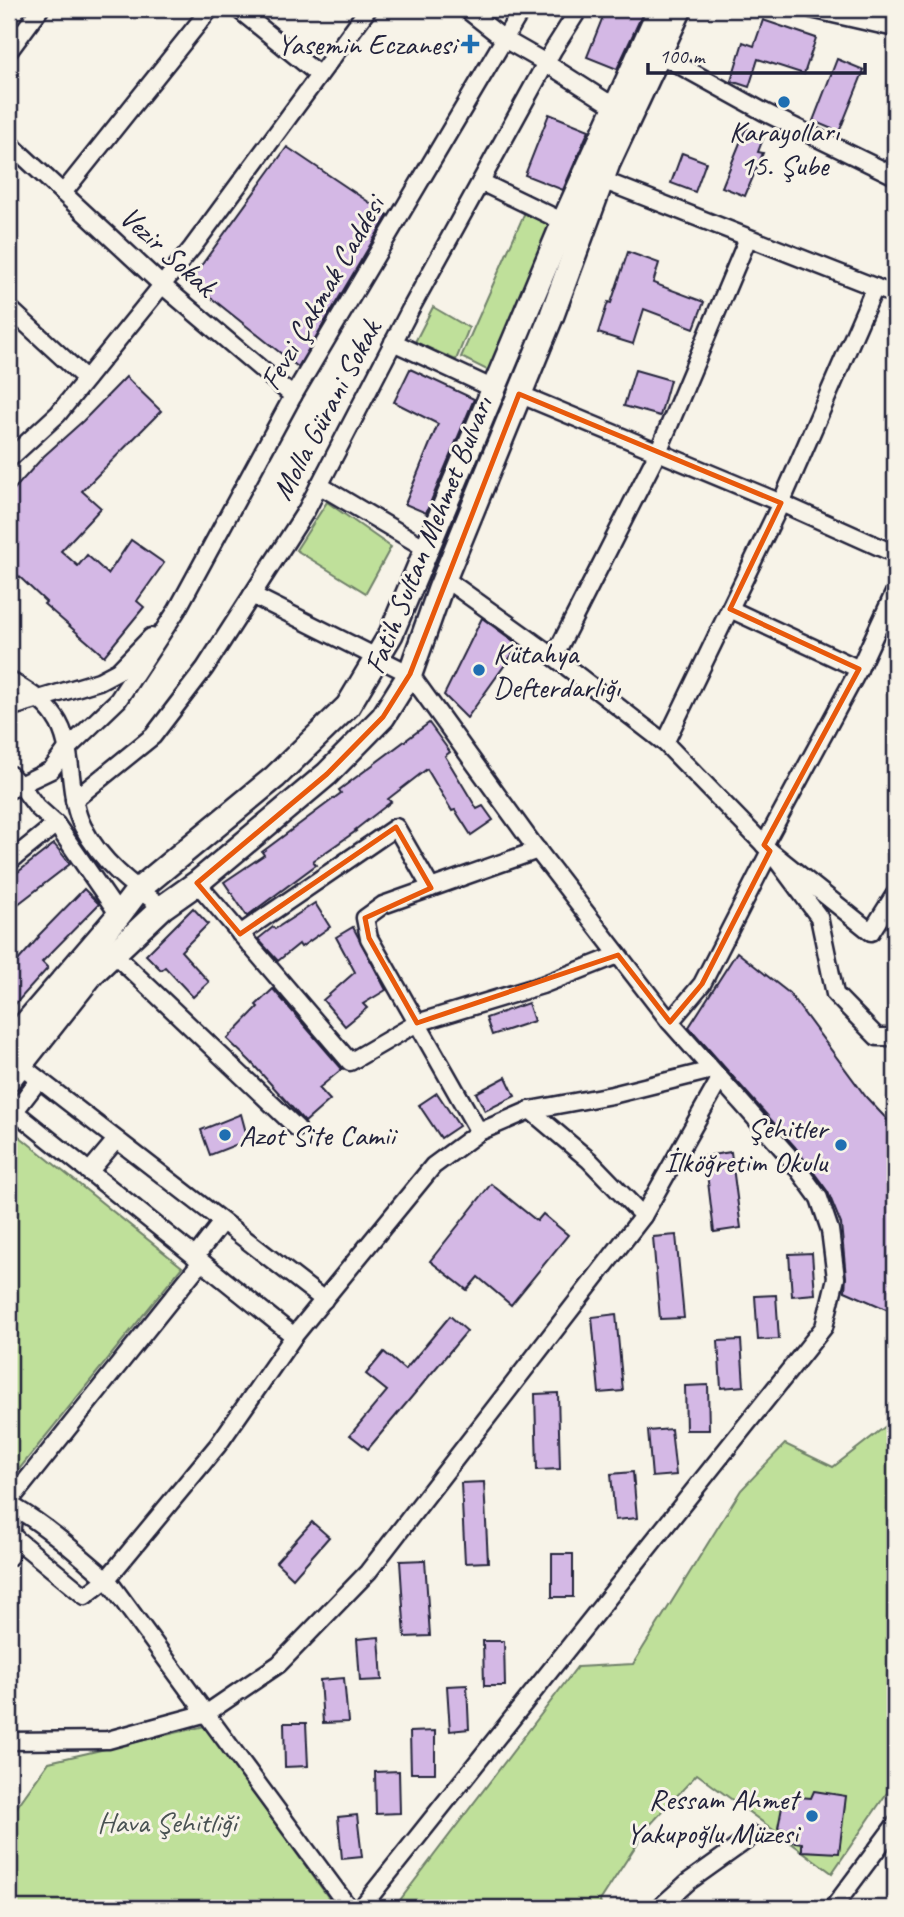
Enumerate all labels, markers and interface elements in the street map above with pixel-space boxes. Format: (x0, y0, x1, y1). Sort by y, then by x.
place label: Yasemin Eczanesi (277, 25, 459, 63)
scale bar (648, 32, 866, 76)
marker: Yasemin Eczanesi (462, 36, 478, 52)
text: 100 m (659, 43, 706, 69)
marker: Karayolları 15. Şube (776, 94, 792, 110)
place label: Karayolları 15. Şube (729, 112, 840, 184)
street label: Fevzi Çakmak Caddesi (251, 186, 395, 397)
street label: Vezir Sokak (112, 198, 226, 306)
street label: Molla Gürani Sokak (263, 312, 390, 506)
street label: Fatih Sultan Mehmet Bulvarı (355, 390, 502, 679)
place label: Kütahya Defterdarlığı (493, 634, 622, 706)
marker: Kütahya Defterdarlığı (471, 662, 487, 678)
place label: Şehitler İlköğretim Okulu (664, 1109, 830, 1181)
place label: Azot Site Camii (239, 1116, 398, 1154)
marker: Azot Site Camii (217, 1127, 233, 1143)
marker: Şehitler İlköğretim Okulu (833, 1137, 849, 1153)
place label: Ressam Ahmet Yakupoğlu Müzesi (626, 1780, 802, 1852)
park label: Hava Şehitliği (97, 1803, 240, 1841)
marker: Ressam Ahmet Yakupoğlu Müzesi (804, 1808, 820, 1824)

